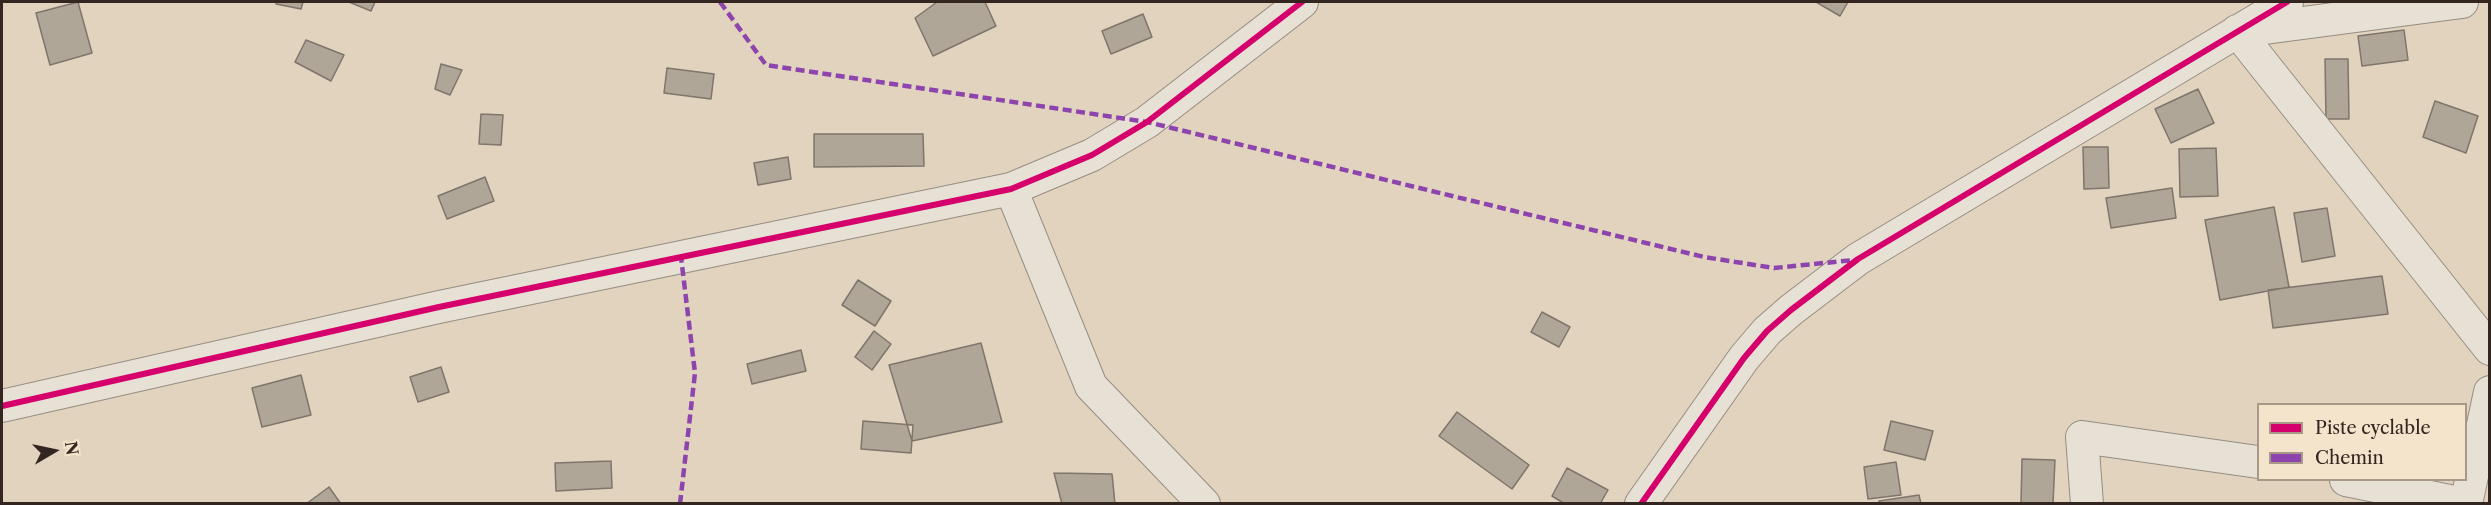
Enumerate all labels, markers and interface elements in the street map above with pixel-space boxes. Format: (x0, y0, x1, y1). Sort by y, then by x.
legend (2257, 403, 2467, 481)
text: Piste cyclable (2315, 417, 2431, 439)
north arrow (24, 421, 84, 481)
text: N (61, 440, 83, 457)
text: Chemin (2315, 447, 2384, 469)

